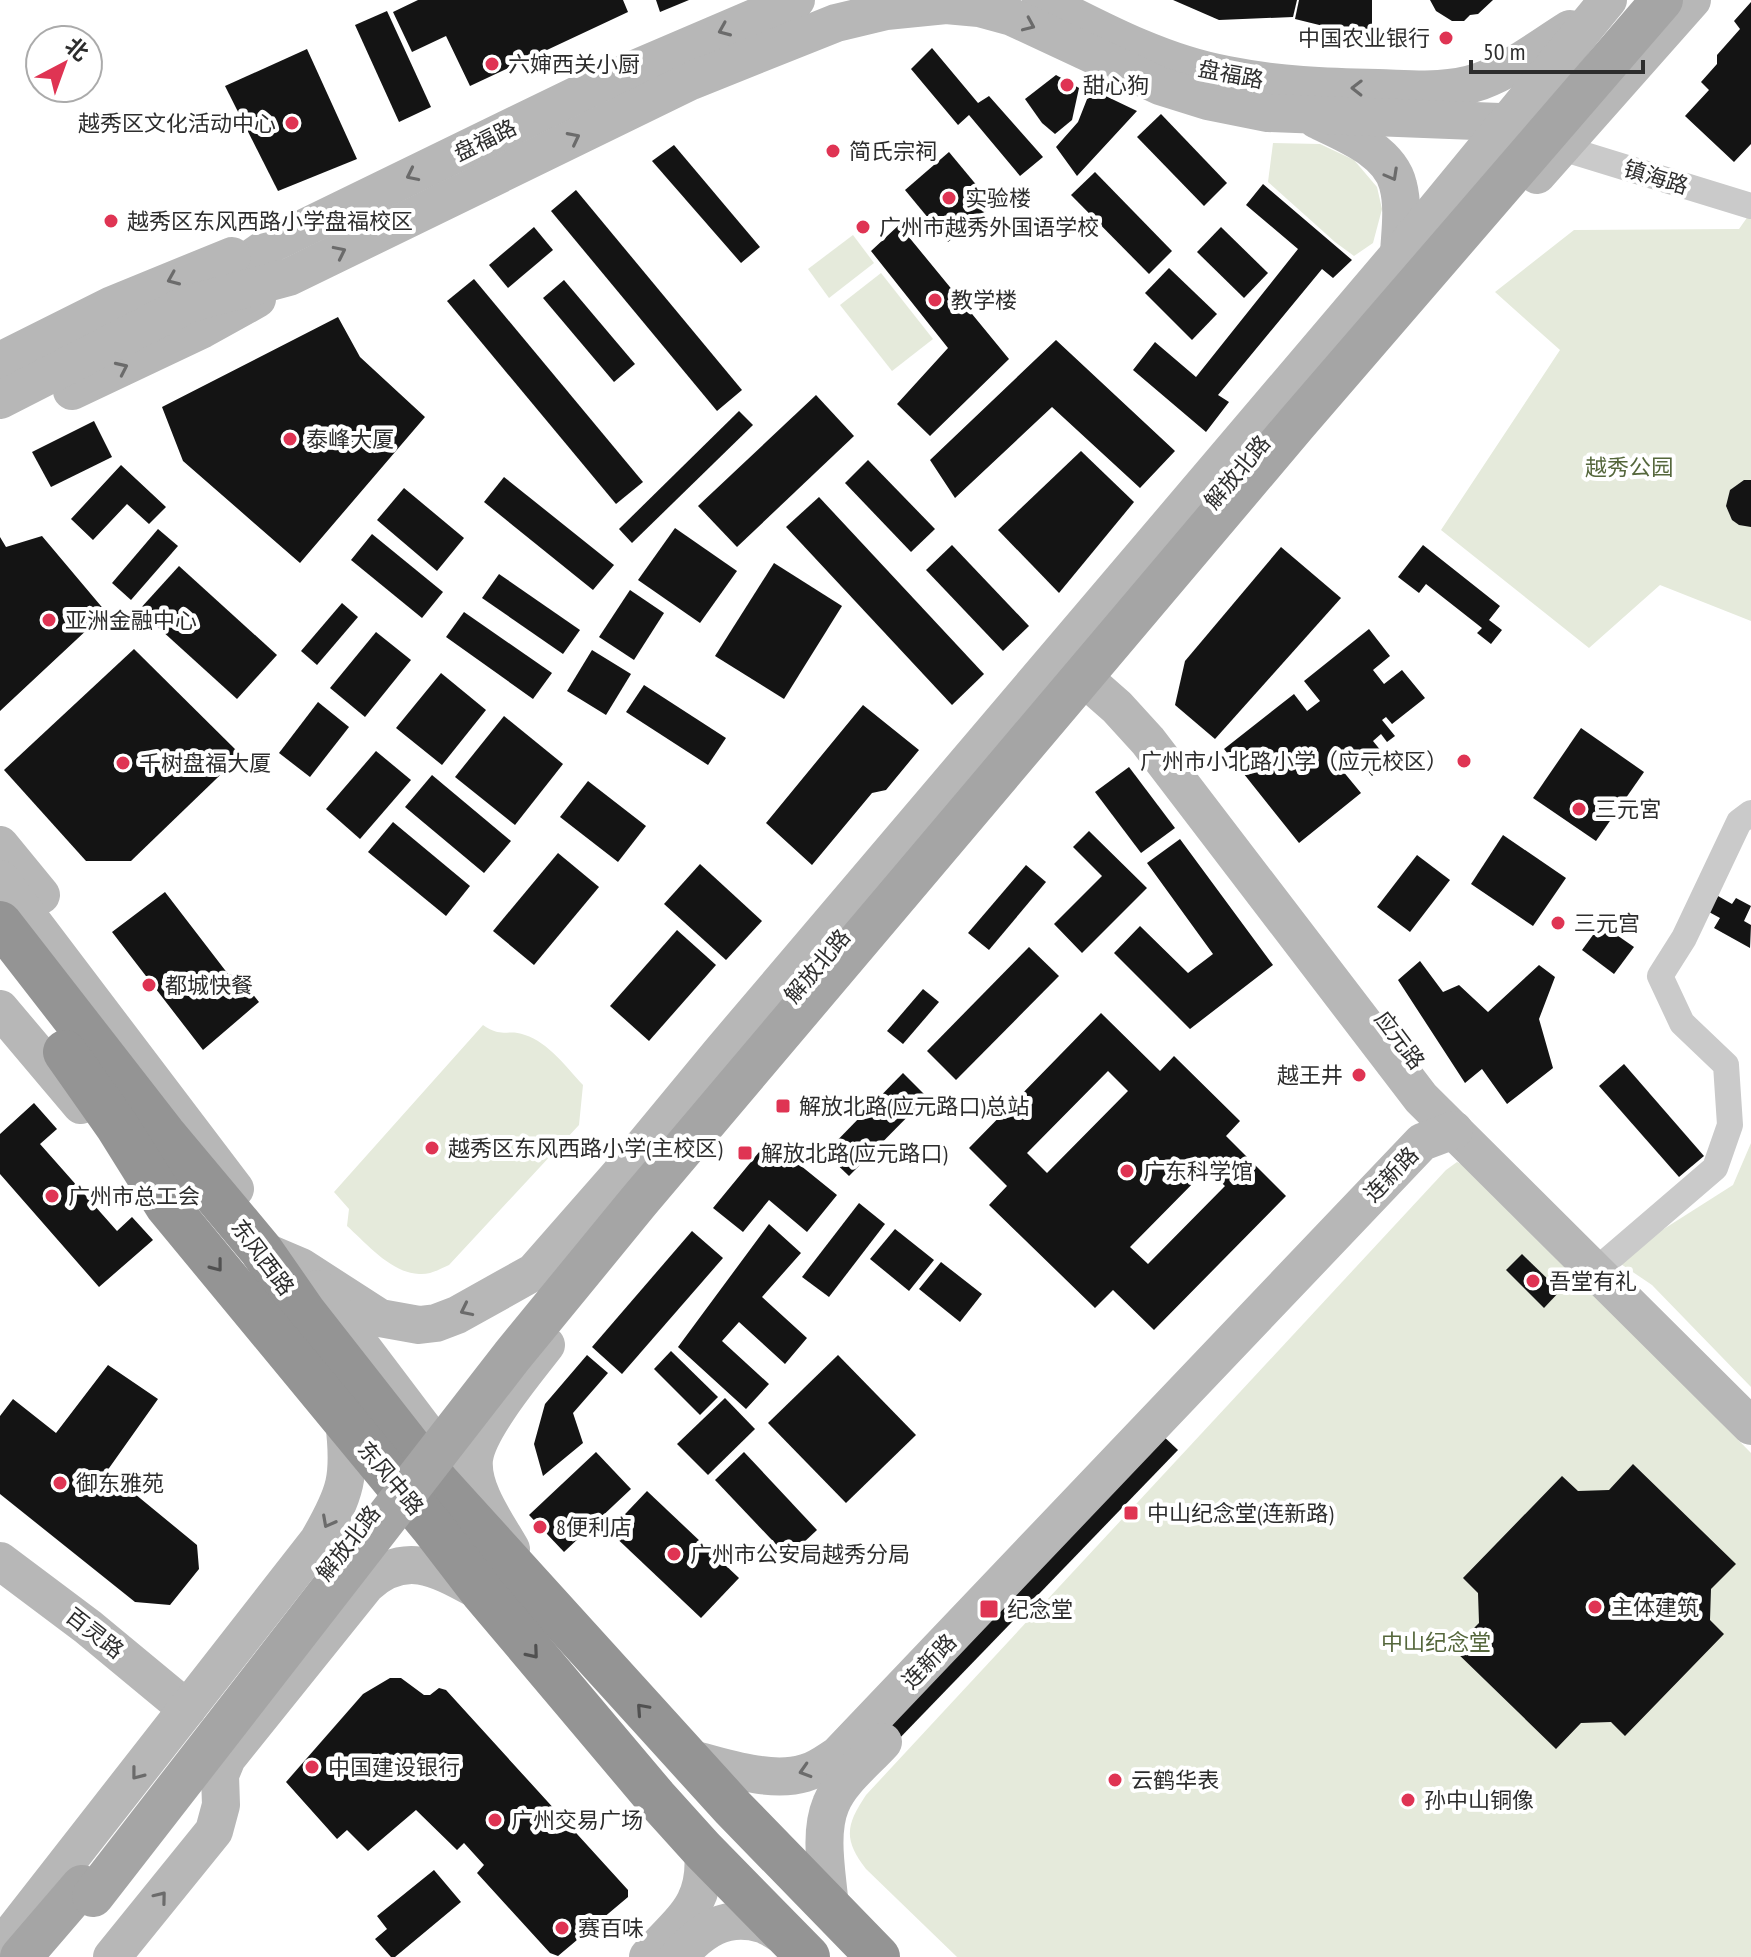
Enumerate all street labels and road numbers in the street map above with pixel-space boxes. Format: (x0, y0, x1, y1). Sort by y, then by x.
street label: 盘福路 (1196, 54, 1266, 94)
street label: 盘福路 (449, 113, 521, 167)
street label: 镇海路 (1620, 154, 1692, 200)
street label: 解放北路 (1198, 429, 1276, 515)
street label: 解放北路 (778, 923, 856, 1009)
street label: 应元路 (1369, 1005, 1431, 1075)
street label: 连新路 (1358, 1141, 1424, 1207)
street label: 东风西路 (225, 1213, 301, 1301)
street label: 东风中路 (352, 1435, 430, 1521)
street label: 解放北路 (310, 1500, 386, 1586)
street label: 百灵路 (60, 1602, 130, 1664)
street label: 连新路 (896, 1628, 962, 1694)

